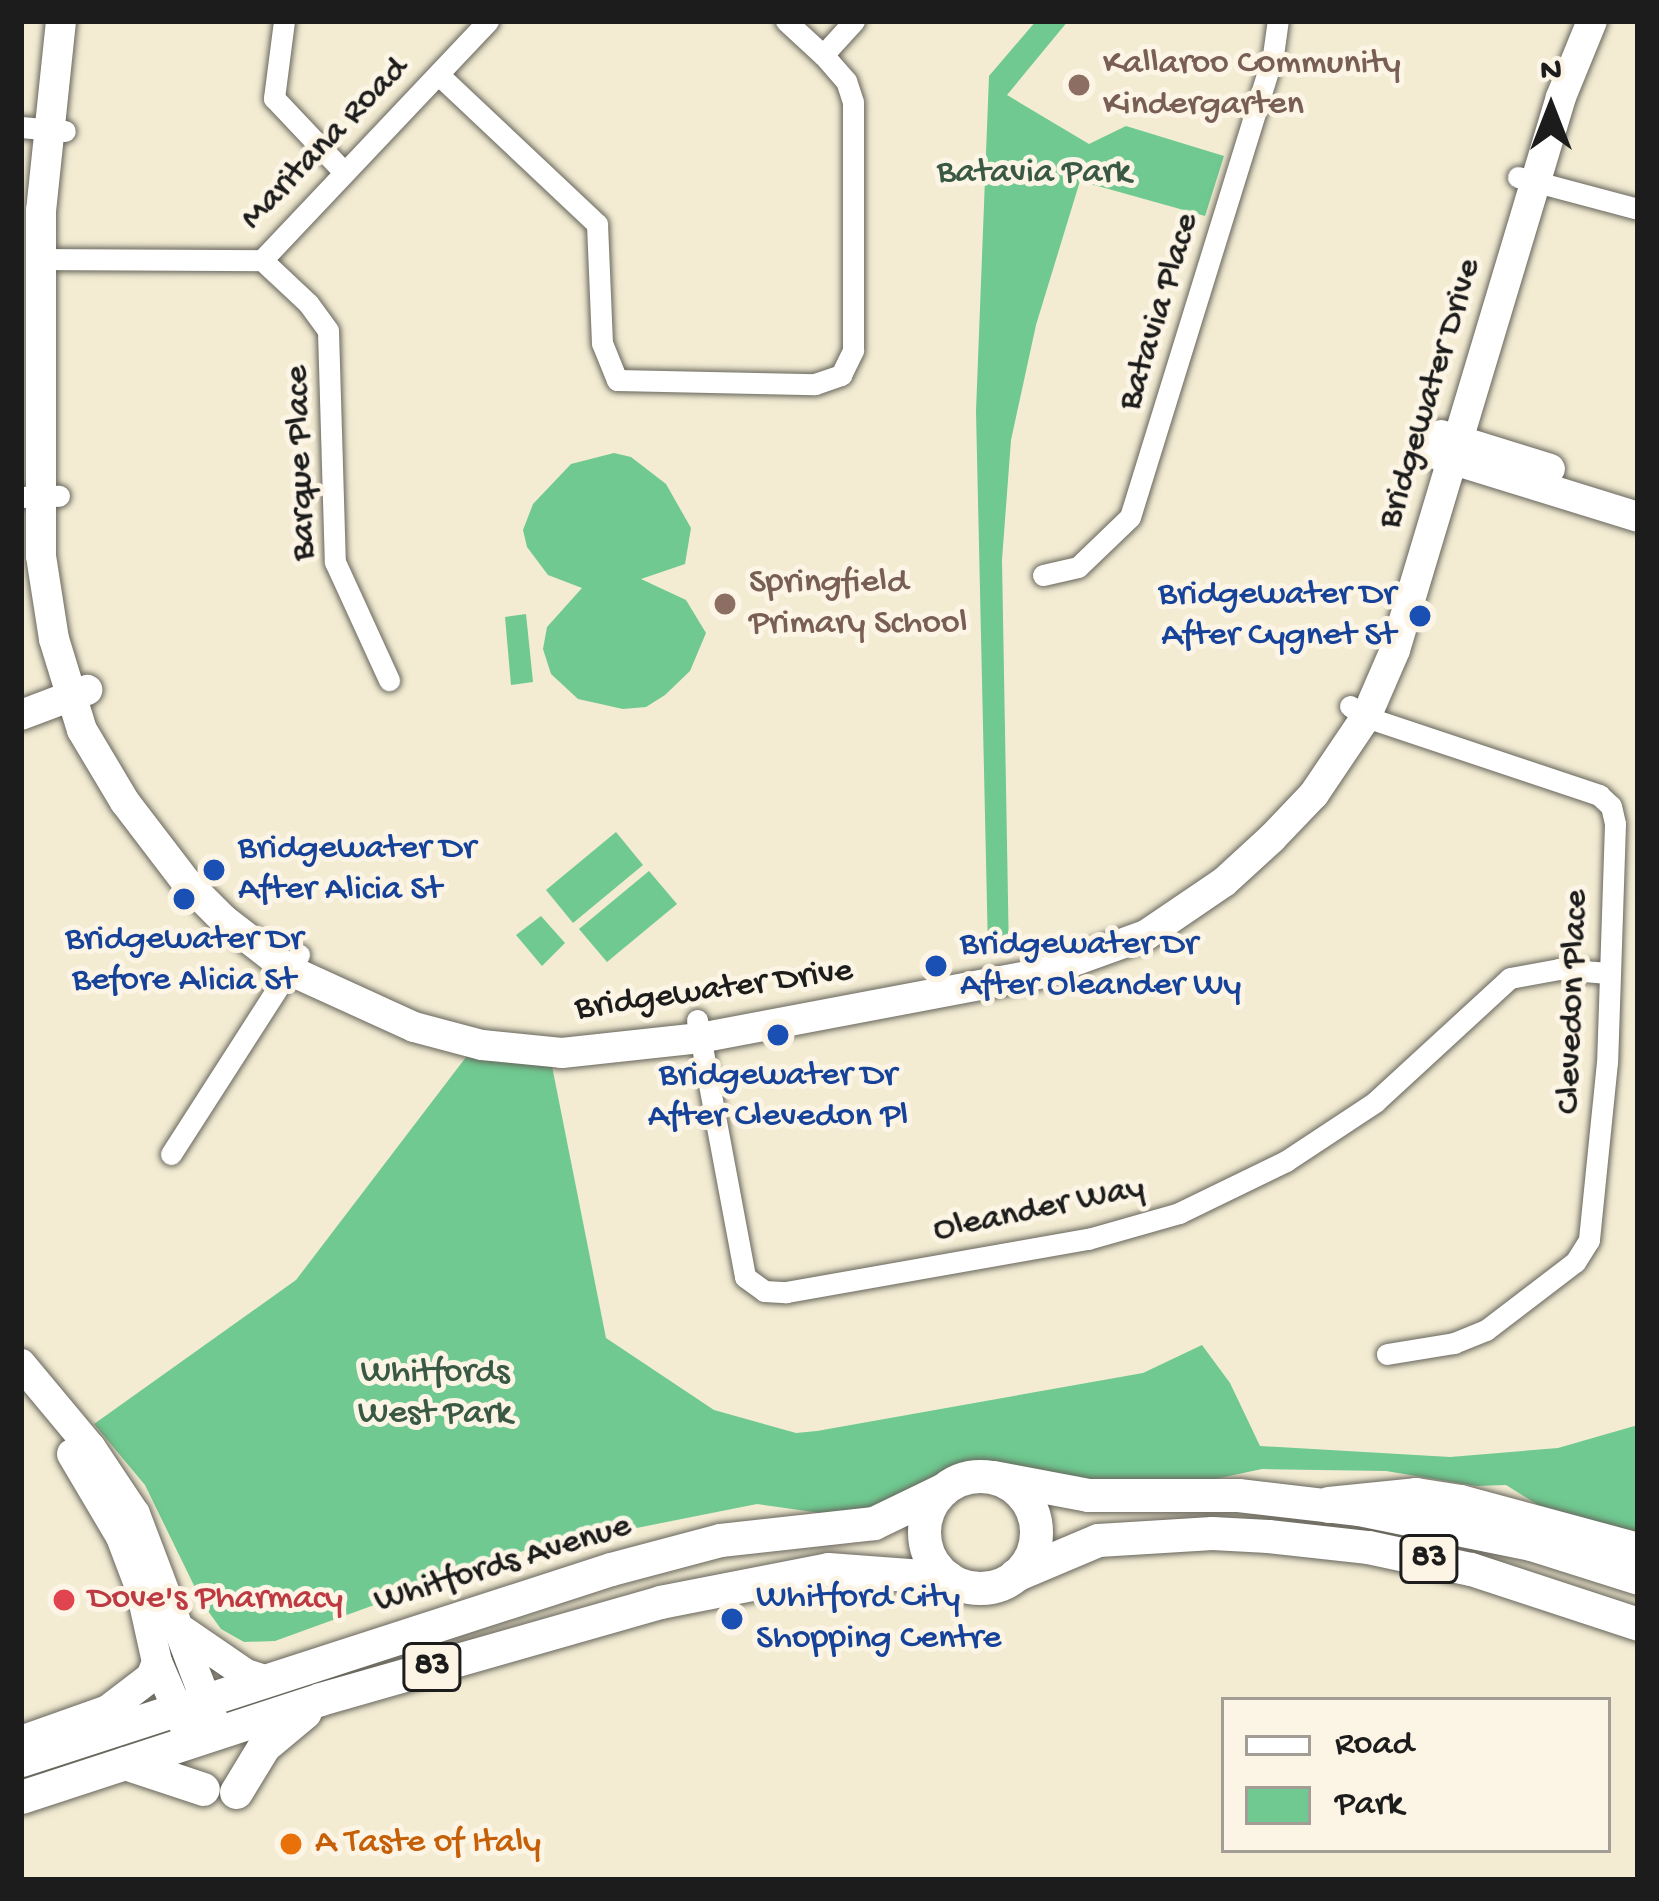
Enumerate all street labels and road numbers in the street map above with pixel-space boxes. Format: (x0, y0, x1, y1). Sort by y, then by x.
street label: Maritana Road (232, 48, 418, 240)
street label: Batavia Place (1110, 208, 1210, 416)
street label: Bridgewater Drive (1369, 254, 1493, 534)
street label: Barque Place (277, 365, 327, 561)
street label: Clevedon Place (1548, 889, 1600, 1115)
street label: Bridgewater Drive (572, 950, 856, 1032)
street label: Oleander Way (930, 1167, 1148, 1253)
street label: Whitfords Avenue (369, 1505, 637, 1625)
road number: 83 (1399, 1532, 1459, 1586)
road number: 83 (402, 1640, 462, 1694)

